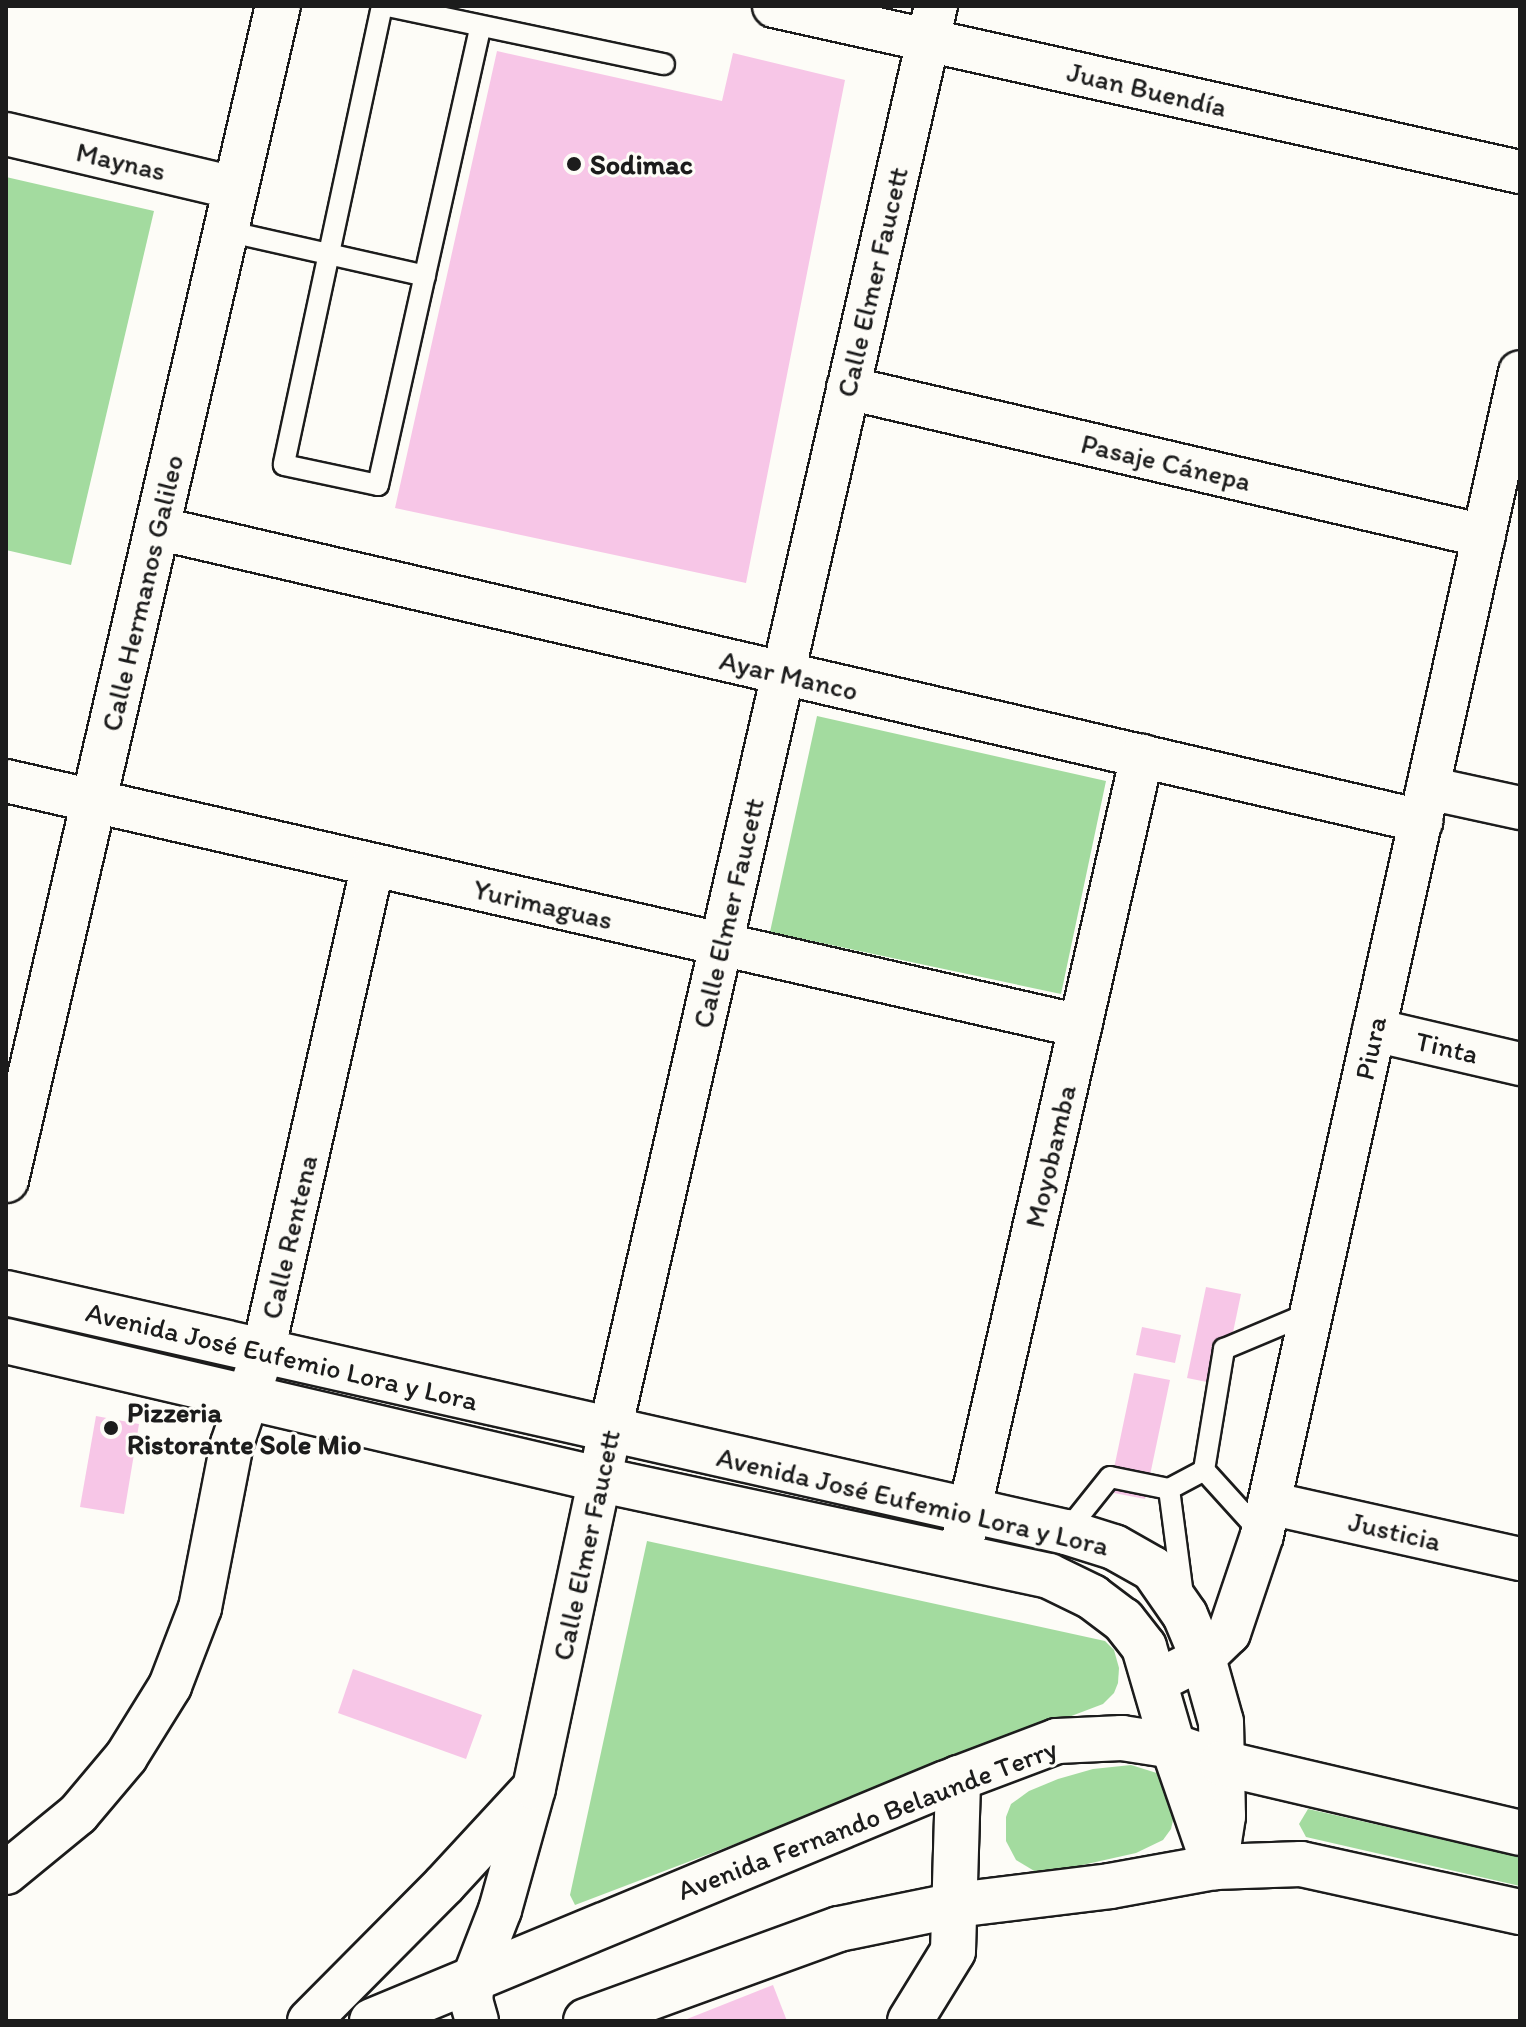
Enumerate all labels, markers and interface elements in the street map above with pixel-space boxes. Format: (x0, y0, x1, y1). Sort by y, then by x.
street label: Juan Buendía (1063, 54, 1231, 124)
street label: Maynas (73, 134, 169, 188)
place label: Sodimac (590, 147, 693, 181)
marker: Sodimac (565, 155, 583, 173)
street label: Calle Elmer Faucett (829, 164, 915, 400)
street label: Pasaje Cánepa (1078, 426, 1254, 498)
street label: Calle Hermanos Galileo (94, 452, 190, 734)
street label: Ayar Manco (716, 643, 862, 707)
street label: Calle Elmer Faucett (685, 795, 771, 1031)
street label: Yurimaguas (470, 872, 616, 936)
street label: Piura (1347, 1013, 1393, 1083)
street label: Tinta (1413, 1024, 1481, 1070)
street label: Moyobamba (1017, 1081, 1083, 1231)
street label: Calle Rentena (254, 1151, 324, 1323)
street label: Avenida José Eufemio Lora y Lora (84, 1295, 480, 1417)
place label: Pizzeria Ristorante Sole Mio (127, 1395, 361, 1461)
marker: Pizzeria Ristorante Sole Mio (102, 1419, 120, 1437)
street label: Calle Elmer Faucett (545, 1427, 627, 1663)
street label: Avenida José Eufemio Lora y Lora (715, 1440, 1111, 1562)
street label: Justicia (1345, 1504, 1445, 1558)
street label: Avenida Fernando Belaunde Terry (674, 1732, 1060, 1906)

